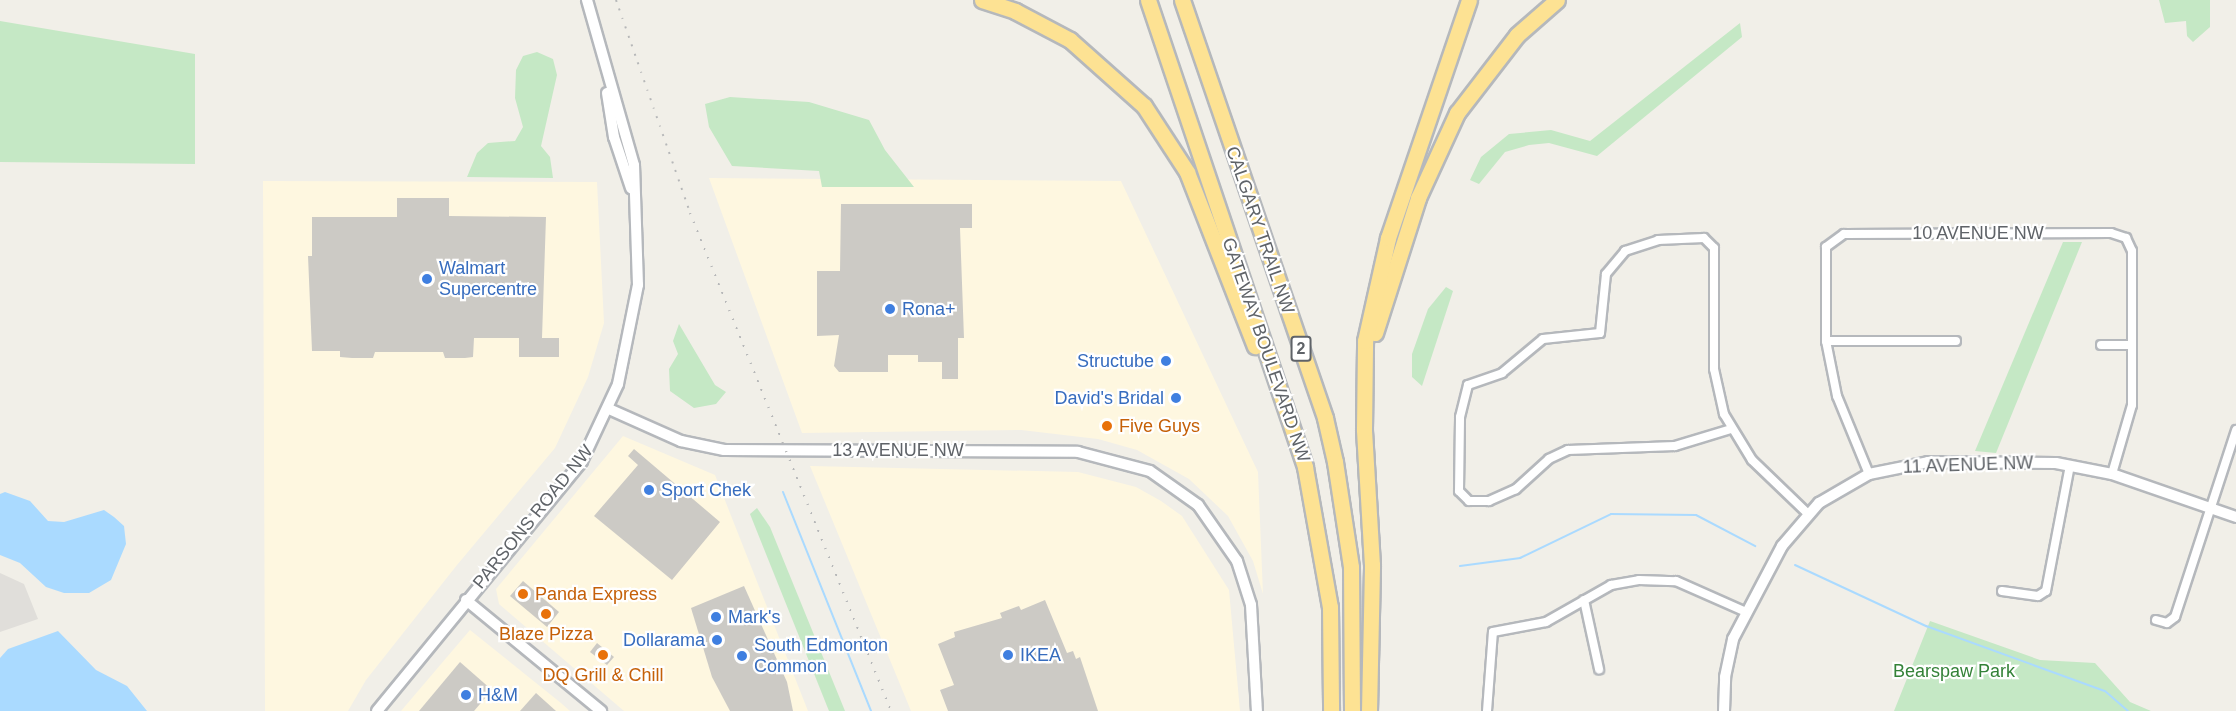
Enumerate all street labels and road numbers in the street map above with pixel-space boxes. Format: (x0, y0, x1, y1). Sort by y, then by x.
street label: CALGARY TRAIL NW (1221, 143, 1299, 317)
street label: 10 AVENUE NW (1912, 222, 2044, 244)
street label: GATEWAY BOULEVARD NW (1217, 235, 1315, 465)
road number: 2 (1290, 336, 1312, 362)
street label: 13 AVENUE NW (832, 439, 964, 461)
street label: PARSONS ROAD NW (468, 441, 598, 593)
street label: 11 AVENUE NW (1902, 452, 2034, 478)

